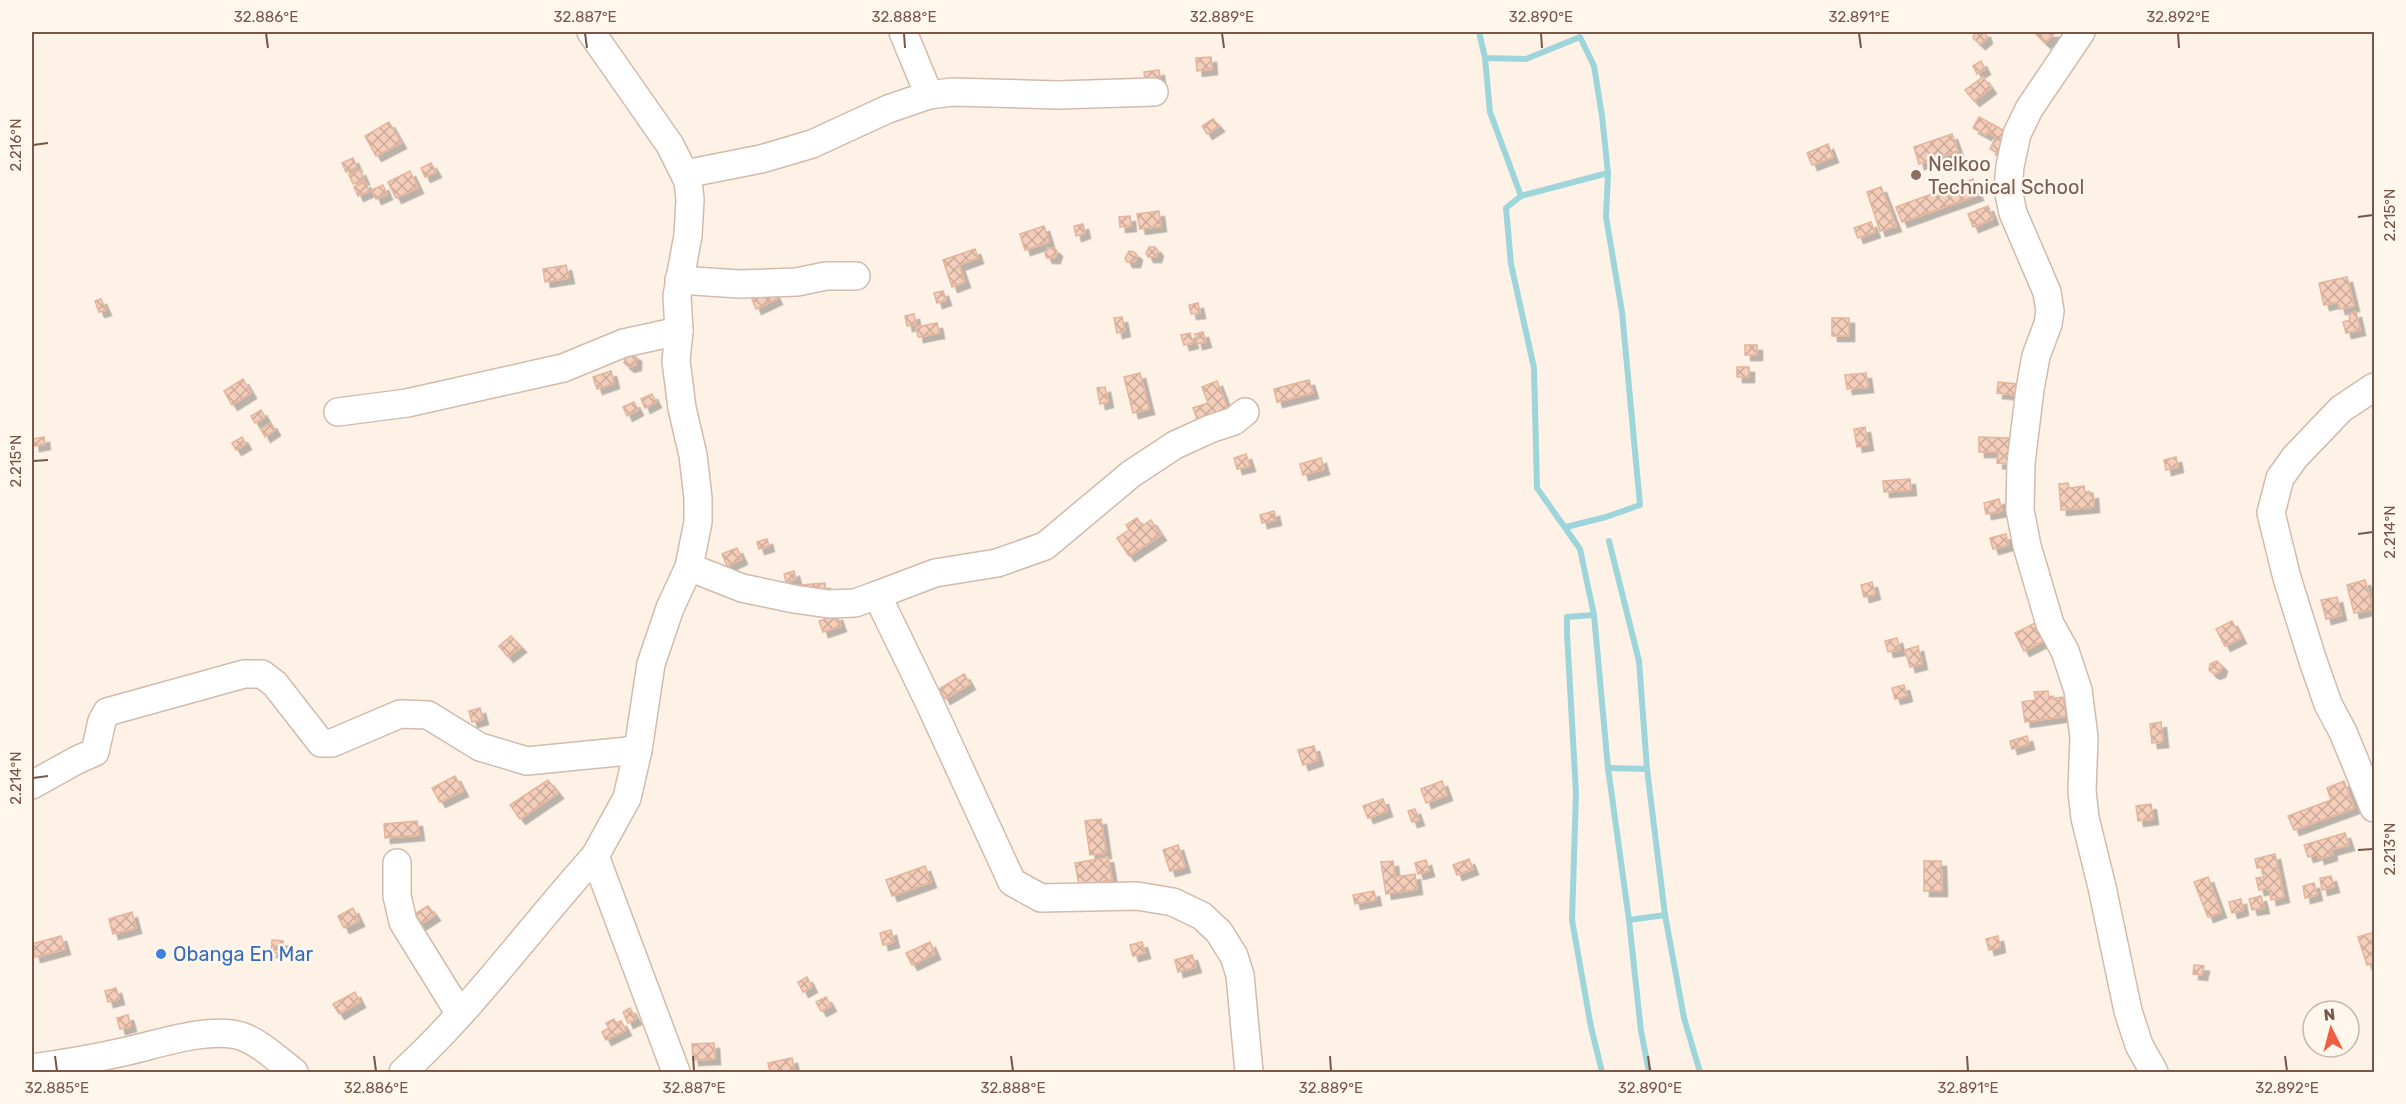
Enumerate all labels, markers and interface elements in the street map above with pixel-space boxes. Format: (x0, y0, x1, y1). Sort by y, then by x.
text: 32.886°E (234, 8, 298, 26)
text: 32.887°E (553, 8, 617, 26)
text: 32.888°E (872, 8, 936, 26)
text: 32.889°E (1190, 8, 1254, 26)
text: 32.890°E (1509, 8, 1573, 26)
text: 32.891°E (1828, 8, 1890, 26)
text: 32.892°E (2146, 8, 2210, 26)
text: 2.216°N (7, 118, 25, 172)
place label: Nelkoo Technical School (1928, 152, 2084, 199)
marker: Nelkoo Technical School (1909, 168, 1923, 182)
text: 2.215°N (2381, 189, 2399, 241)
text: 2.215°N (7, 435, 25, 487)
text: 2.214°N (2381, 505, 2399, 559)
text: 2.214°N (7, 751, 25, 805)
text: 2.213°N (2381, 822, 2399, 876)
place label: Obanga En Mar (173, 942, 314, 966)
marker: Obanga En Mar (154, 947, 168, 961)
north arrow (2301, 999, 2361, 1059)
text: N (2323, 1005, 2336, 1025)
text: 32.885°E (25, 1079, 89, 1097)
text: 32.886°E (344, 1079, 408, 1097)
text: 32.887°E (662, 1079, 726, 1097)
text: 32.888°E (981, 1079, 1045, 1097)
text: 32.889°E (1299, 1079, 1363, 1097)
text: 32.890°E (1618, 1079, 1682, 1097)
text: 32.891°E (1937, 1079, 1999, 1097)
text: 32.892°E (2255, 1079, 2319, 1097)

